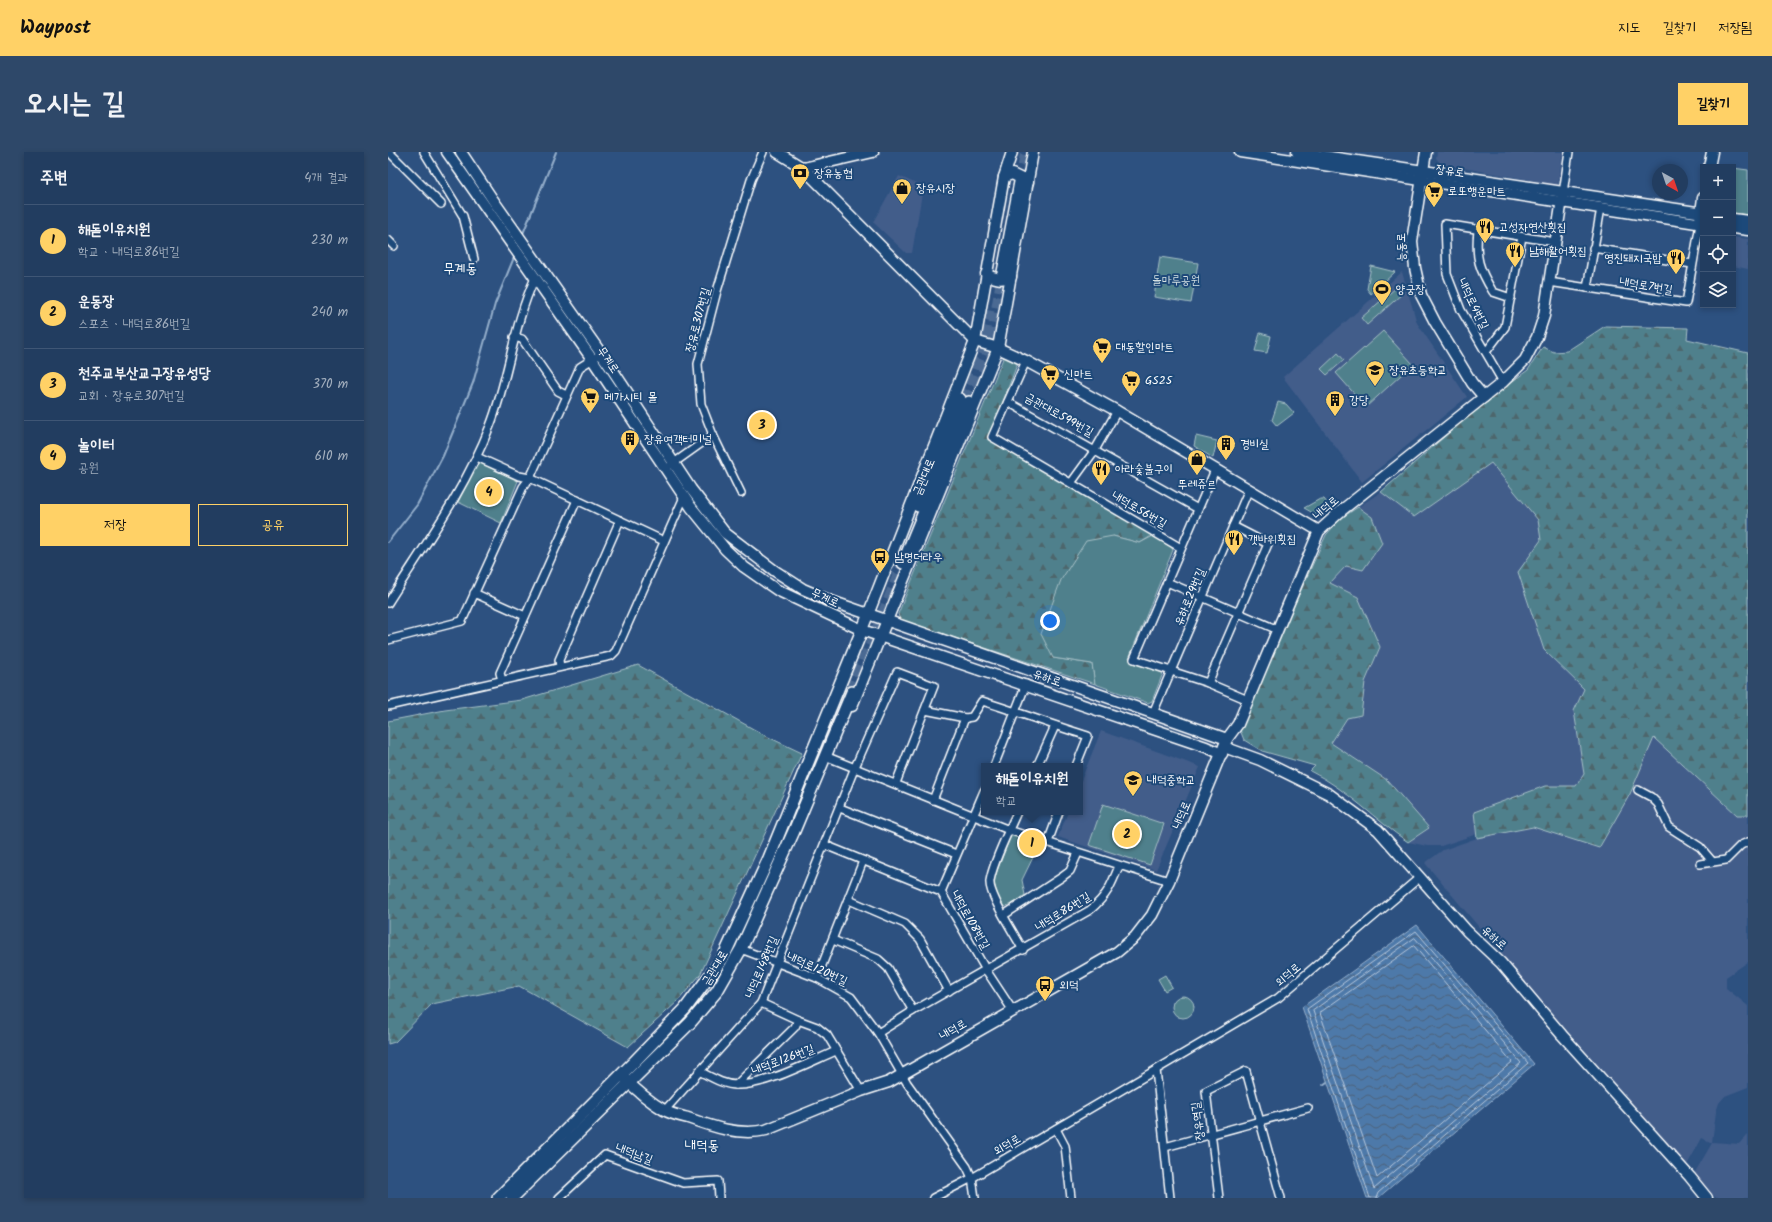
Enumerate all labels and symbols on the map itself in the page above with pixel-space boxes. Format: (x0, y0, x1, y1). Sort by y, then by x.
street label: 장유로 (1434, 159, 1466, 183)
bank icon: 장유농협 (789, 162, 811, 190)
place label: 장유농협 (814, 164, 853, 183)
north arrow (1652, 164, 1688, 200)
shop icon: 장유시장 (891, 177, 913, 205)
place label: 장유시장 (916, 179, 955, 198)
supermarket icon: 로또행운마트 (1423, 180, 1445, 208)
place label: 로또행운마트 (1448, 182, 1506, 201)
restaurant icon: 고성자연산횟집 (1474, 216, 1496, 244)
place label: 고성자연산횟집 (1499, 218, 1567, 237)
street label: 능동로 (1392, 233, 1411, 261)
restaurant icon: 남해활어횟집 (1504, 240, 1526, 268)
place label: 남해활어횟집 (1529, 242, 1587, 261)
restaurant icon: 영진돼지국밥 (1665, 247, 1687, 275)
place label: 영진돼지국밥 (1604, 249, 1662, 268)
district label: 무계동 (443, 258, 477, 280)
park label: 돌마루공원 (1152, 271, 1200, 290)
street label: 내덕로7번길 (1618, 272, 1674, 300)
street label: 내덕로4번길 (1452, 275, 1494, 333)
sports icon: 양궁장 (1371, 278, 1393, 306)
place label: 양궁장 (1396, 280, 1425, 299)
street label: 장유로307번길 (680, 285, 716, 355)
supermarket icon: 대동할인마트 (1091, 336, 1113, 364)
place label: 대동할인마트 (1116, 338, 1174, 357)
street label: 무계로 (592, 343, 624, 377)
school or university icon: 장유초등학교 (1364, 359, 1386, 387)
place label: 장유초등학교 (1389, 361, 1447, 380)
supermarket icon: 신마트 (1039, 363, 1061, 391)
place label: 신마트 (1064, 365, 1093, 384)
supermarket icon: GS25 (1120, 369, 1142, 397)
place label: GS25 (1145, 371, 1174, 390)
supermarket icon: 메가시티 몰 (579, 386, 601, 414)
place label: 메가시티 몰 (604, 388, 657, 407)
street label: 금관대로599번길 (1021, 388, 1097, 442)
building icon: 강당 (1324, 389, 1346, 417)
place label: 강당 (1349, 391, 1369, 410)
pin: 3 (749, 410, 775, 440)
building icon: 장유여객터미널 (619, 428, 641, 456)
place label: 장유여객터미널 (644, 430, 712, 449)
building icon: 경비실 (1215, 433, 1237, 461)
place label: 경비실 (1240, 435, 1269, 454)
shop icon: 뚜레쥬르 (1186, 448, 1208, 476)
street label: 금관대로 (908, 456, 940, 498)
restaurant icon: 아라숯불구이 (1090, 458, 1112, 486)
place label: 아라숯불구이 (1115, 460, 1173, 479)
place label: 뚜레쥬르 (1178, 475, 1216, 494)
pin: 4 (476, 477, 502, 507)
street label: 내덕로56번길 (1108, 486, 1171, 534)
street label: 내덕로 (1309, 491, 1343, 525)
restaurant icon: 갯바위횟집 (1223, 528, 1245, 556)
place label: 갯바위횟집 (1248, 530, 1296, 549)
bus stop icon: 남명더라우 (869, 546, 891, 574)
place label: 남명더라우 (894, 548, 943, 567)
street label: 유하로29번길 (1169, 565, 1211, 629)
street label: 무계로 (808, 583, 842, 613)
your location (1040, 611, 1060, 631)
street label: 유하로 (1030, 664, 1064, 692)
school or university icon: 내덕중학교 (1122, 769, 1144, 797)
place label: 내덕중학교 (1147, 771, 1195, 790)
street label: 내덕로 (1168, 798, 1196, 832)
pin: 2 (1114, 819, 1140, 849)
pin: 1 (1019, 828, 1045, 858)
street label: 내덕로108번길 (945, 887, 995, 953)
street label: 내덕로86번길 (1032, 887, 1095, 937)
street label: 유하로 (1477, 921, 1511, 955)
street label: 내덕로148번길 (740, 933, 784, 1001)
street label: 금관대로 (697, 947, 733, 989)
street label: 내덕로120번길 (783, 947, 851, 991)
street label: 외덕로 (1271, 958, 1305, 992)
bus stop icon: 외덕 (1034, 974, 1056, 1002)
place label: 외덕 (1059, 976, 1078, 995)
street label: 내덕로 (936, 1015, 970, 1045)
street label: 내덕로126번길 (749, 1039, 817, 1081)
street label: 장유역길 (1186, 1100, 1210, 1141)
street label: 외덕로 (990, 1130, 1024, 1160)
district label: 내덕동 (685, 1135, 719, 1157)
street label: 내덕남길 (613, 1138, 656, 1170)

